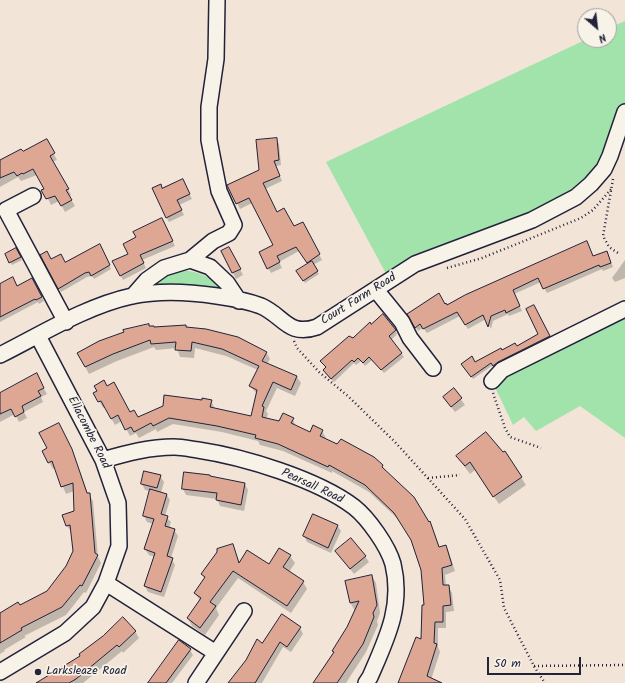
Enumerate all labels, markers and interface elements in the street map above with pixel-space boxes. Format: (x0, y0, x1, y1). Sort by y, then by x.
north arrow (577, 8, 617, 48)
text: N (595, 28, 609, 47)
street label: Court Farm Road (319, 271, 399, 329)
street label: Ellacombe Road (64, 394, 112, 472)
street label: Pearsall Road (279, 466, 345, 508)
scale bar (489, 649, 583, 675)
text: 50 m (494, 654, 521, 673)
place label: Larksleaze Road (46, 665, 126, 679)
marker: Larksleaze Road (33, 667, 43, 677)

